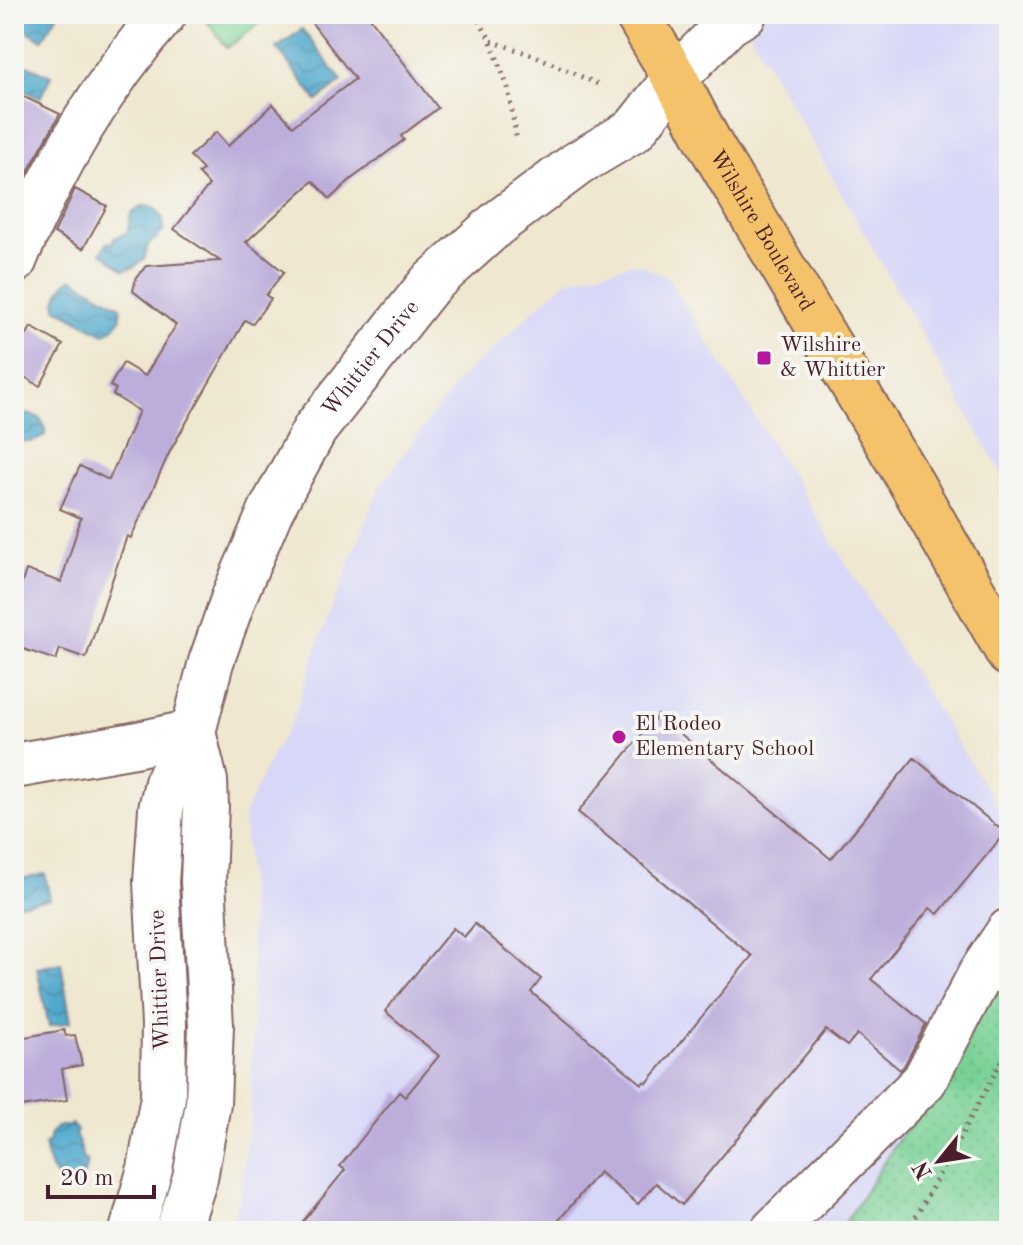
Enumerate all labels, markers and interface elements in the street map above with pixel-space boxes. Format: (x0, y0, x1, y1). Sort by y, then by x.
street label: Wilshire Boulevard (705, 146, 818, 315)
street label: Whittier Drive (318, 296, 423, 421)
place label: Wilshire & Whittier (780, 334, 885, 381)
marker: Wilshire & Whittier (755, 349, 773, 367)
place label: El Rodeo Elementary School (635, 713, 814, 760)
marker: El Rodeo Elementary School (610, 728, 628, 746)
street label: Whittier Drive (147, 909, 173, 1051)
north arrow (899, 1121, 979, 1201)
scale bar (48, 1149, 154, 1199)
text: N (910, 1157, 937, 1183)
text: 20 m (60, 1167, 114, 1191)

